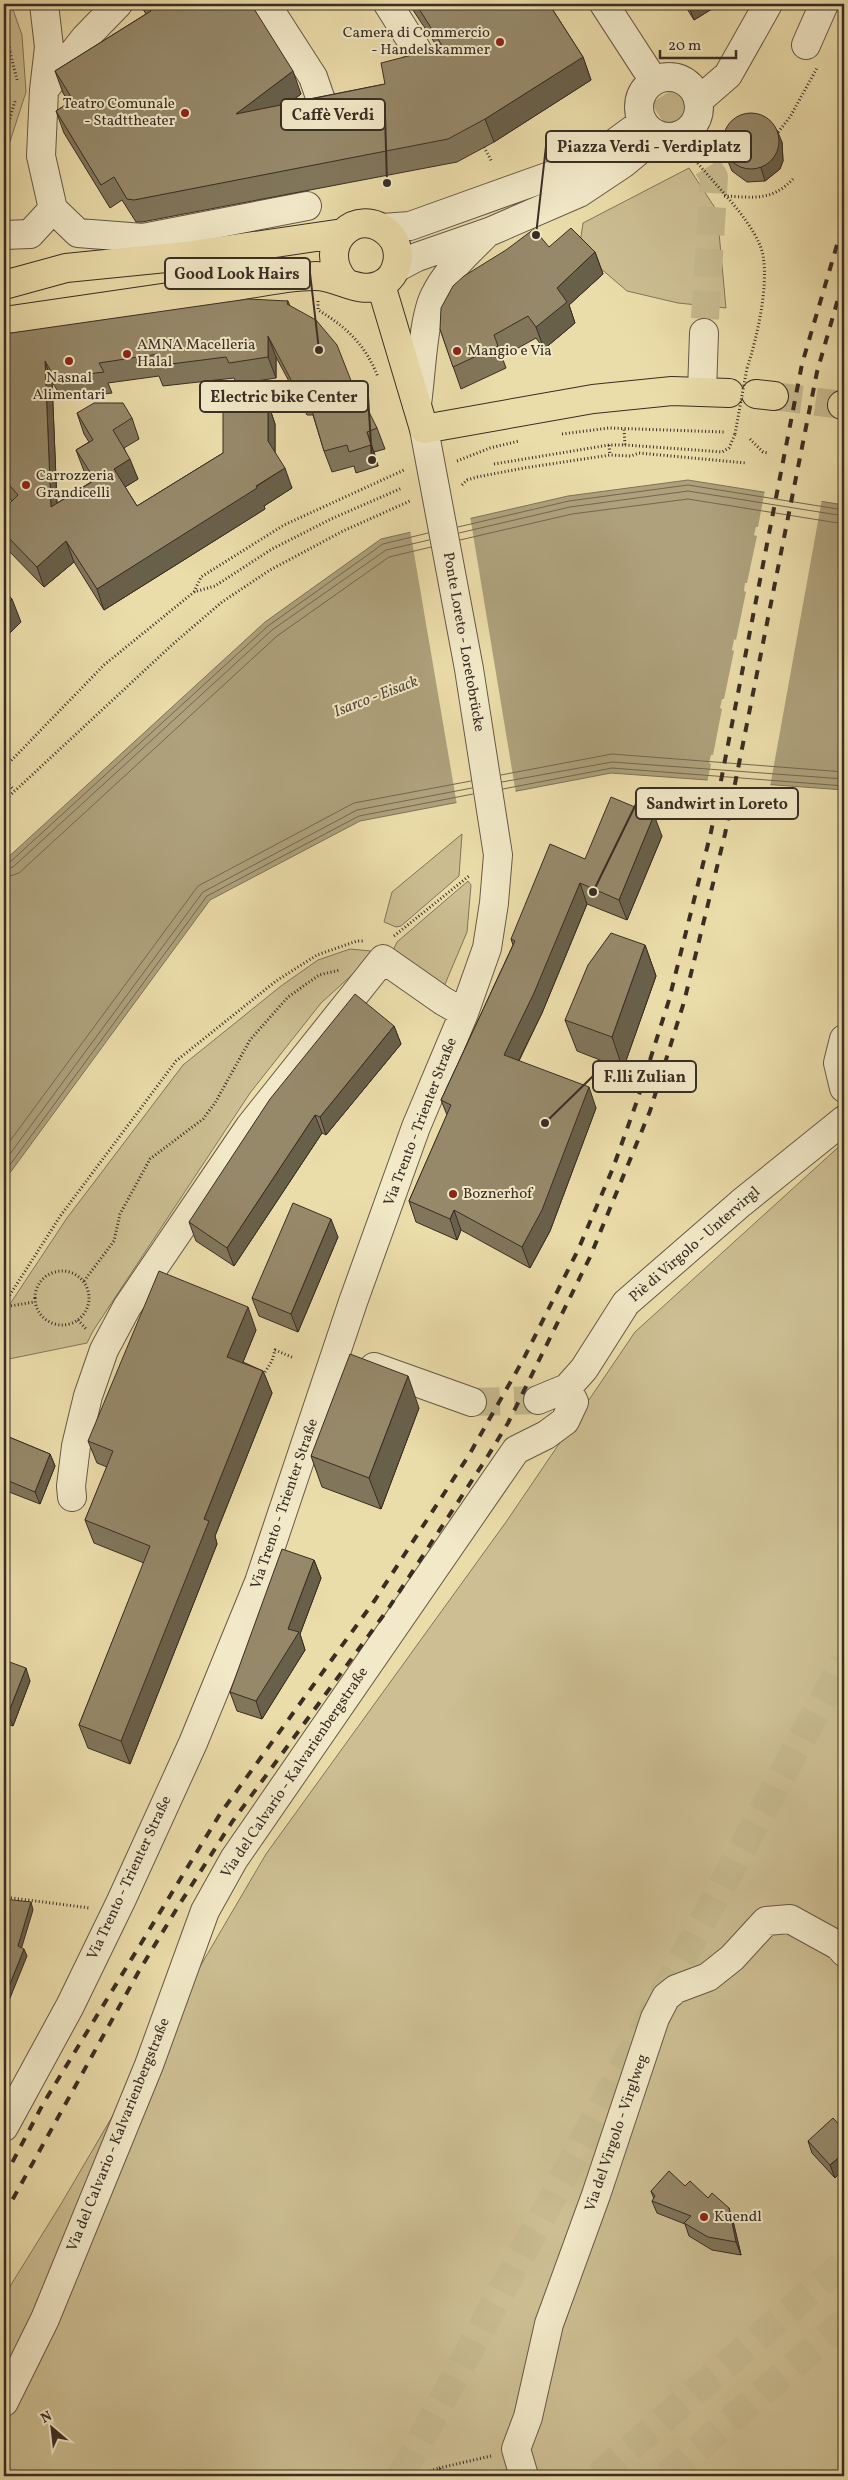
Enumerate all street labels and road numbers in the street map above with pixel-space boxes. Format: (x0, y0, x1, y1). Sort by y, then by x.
street label: Ponte Loreto - Loretobrücke (437, 550, 489, 734)
street label: Via Trento - Trienter Straße (379, 1035, 463, 1209)
street label: Piè di Virgolo - Untervirgl (625, 1182, 765, 1308)
street label: Via Trento - Trienter Straße (246, 1416, 324, 1592)
street label: Via del Calvario - Kalvarienbergstraße (216, 1663, 374, 1883)
street label: Via Trento - Trienter Straße (83, 1793, 177, 1963)
street label: Via del Calvario - Kalvarienbergstraße (62, 2015, 176, 2255)
street label: Via del Virgolo - Virglweg (580, 2051, 654, 2215)

